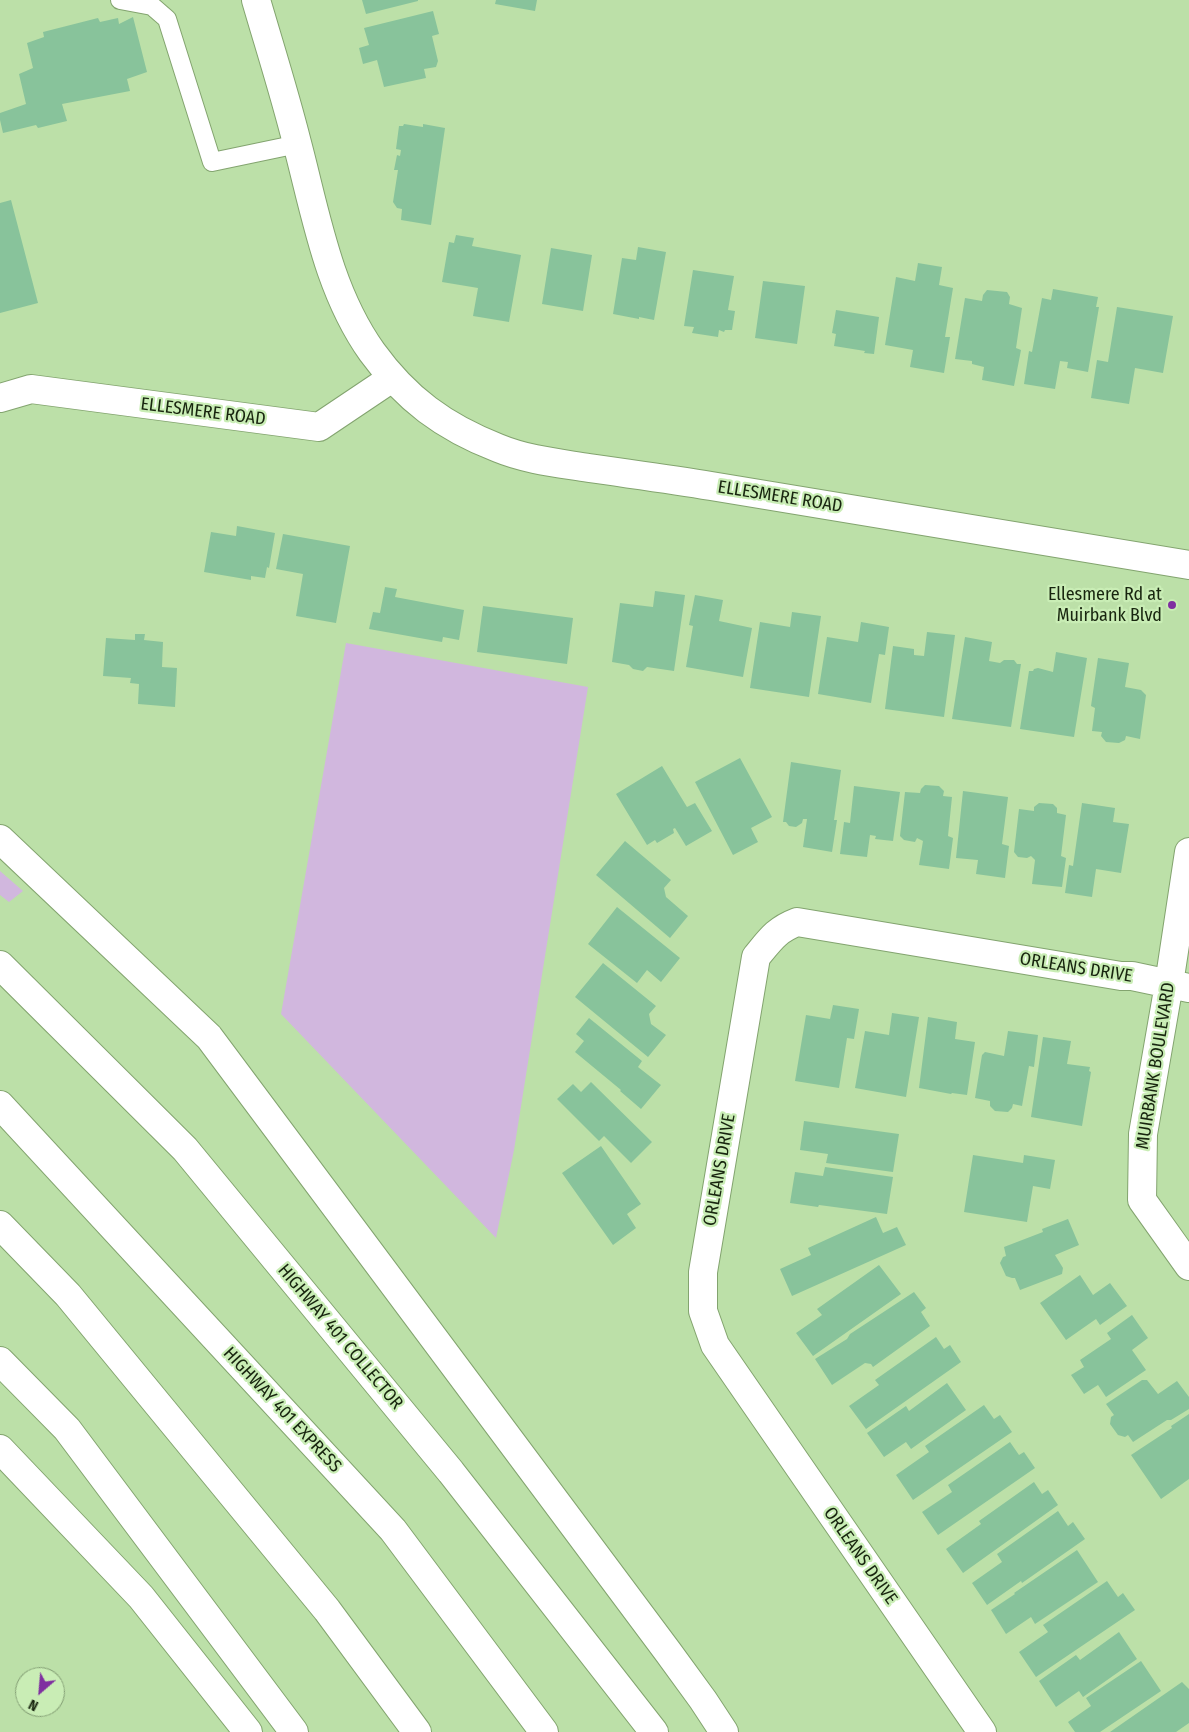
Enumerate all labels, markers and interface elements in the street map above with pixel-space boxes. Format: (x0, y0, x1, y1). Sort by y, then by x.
street label: ELLESMERE ROAD (139, 394, 267, 430)
street label: ELLESMERE ROAD (716, 476, 844, 518)
place label: Ellesmere Rd at Muirbank Blvd (1048, 584, 1162, 626)
marker: Ellesmere Rd at Muirbank Blvd (1166, 599, 1178, 611)
street label: ORLEANS DRIVE (1018, 948, 1134, 988)
street label: MUIRBANK BOULEVARD (1132, 981, 1180, 1151)
street label: ORLEANS DRIVE (699, 1112, 741, 1228)
street label: HIGHWAY 401 COLLECTOR (273, 1260, 407, 1414)
street label: HIGHWAY 401 EXPRESS (218, 1343, 346, 1477)
street label: ORLEANS DRIVE (819, 1503, 901, 1609)
north arrow (15, 1667, 65, 1717)
text: N (26, 1695, 41, 1714)

